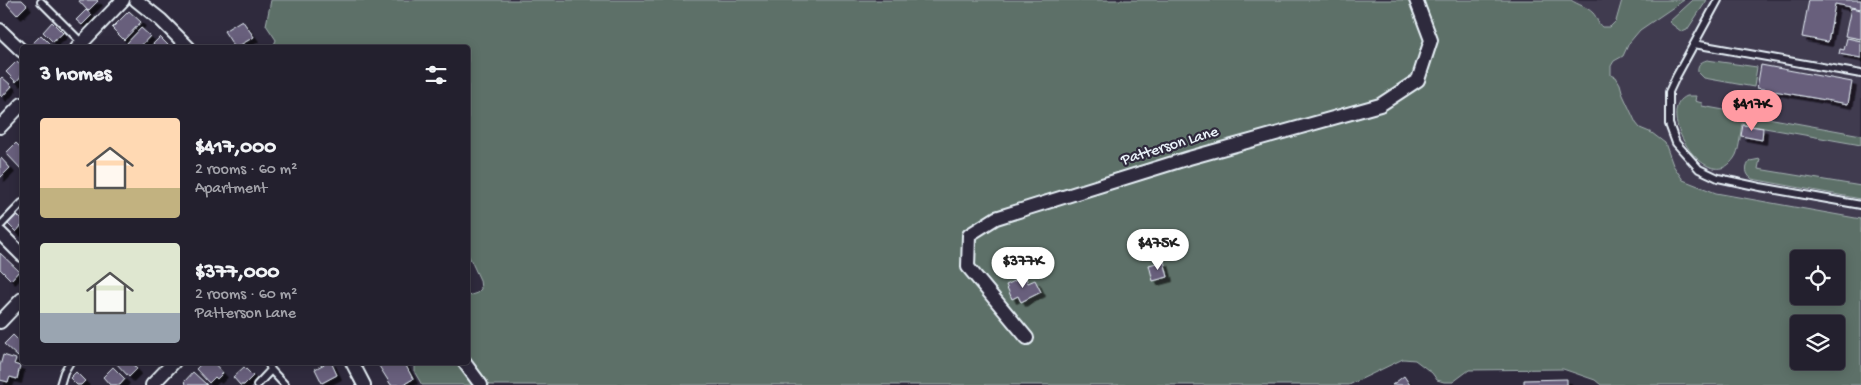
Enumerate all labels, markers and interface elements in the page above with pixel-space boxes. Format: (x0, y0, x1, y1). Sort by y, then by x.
icon: filters (422, 61, 450, 89)
text: 3 homes (40, 63, 112, 88)
pin: $417K (1717, 90, 1787, 132)
text: $417K (1733, 96, 1771, 115)
street label: Patterson Lane (1118, 123, 1222, 171)
text: $417,000 (195, 136, 276, 161)
icon: home (80, 138, 140, 198)
text: 2 rooms · 60 m² (195, 161, 297, 180)
text: Apartment (195, 180, 267, 199)
pin: $475K (1123, 228, 1193, 271)
text: $475K (1138, 235, 1178, 254)
pin: $377K (988, 246, 1058, 289)
map controls (1790, 250, 1845, 370)
button: locate (1790, 250, 1845, 305)
text: $377K (1003, 253, 1043, 272)
text: $377,000 (195, 261, 280, 286)
icon: home (80, 263, 140, 323)
text: 2 rooms · 60 m² (195, 286, 297, 305)
text: Patterson Lane (195, 305, 296, 324)
button: layers (1790, 315, 1845, 370)

